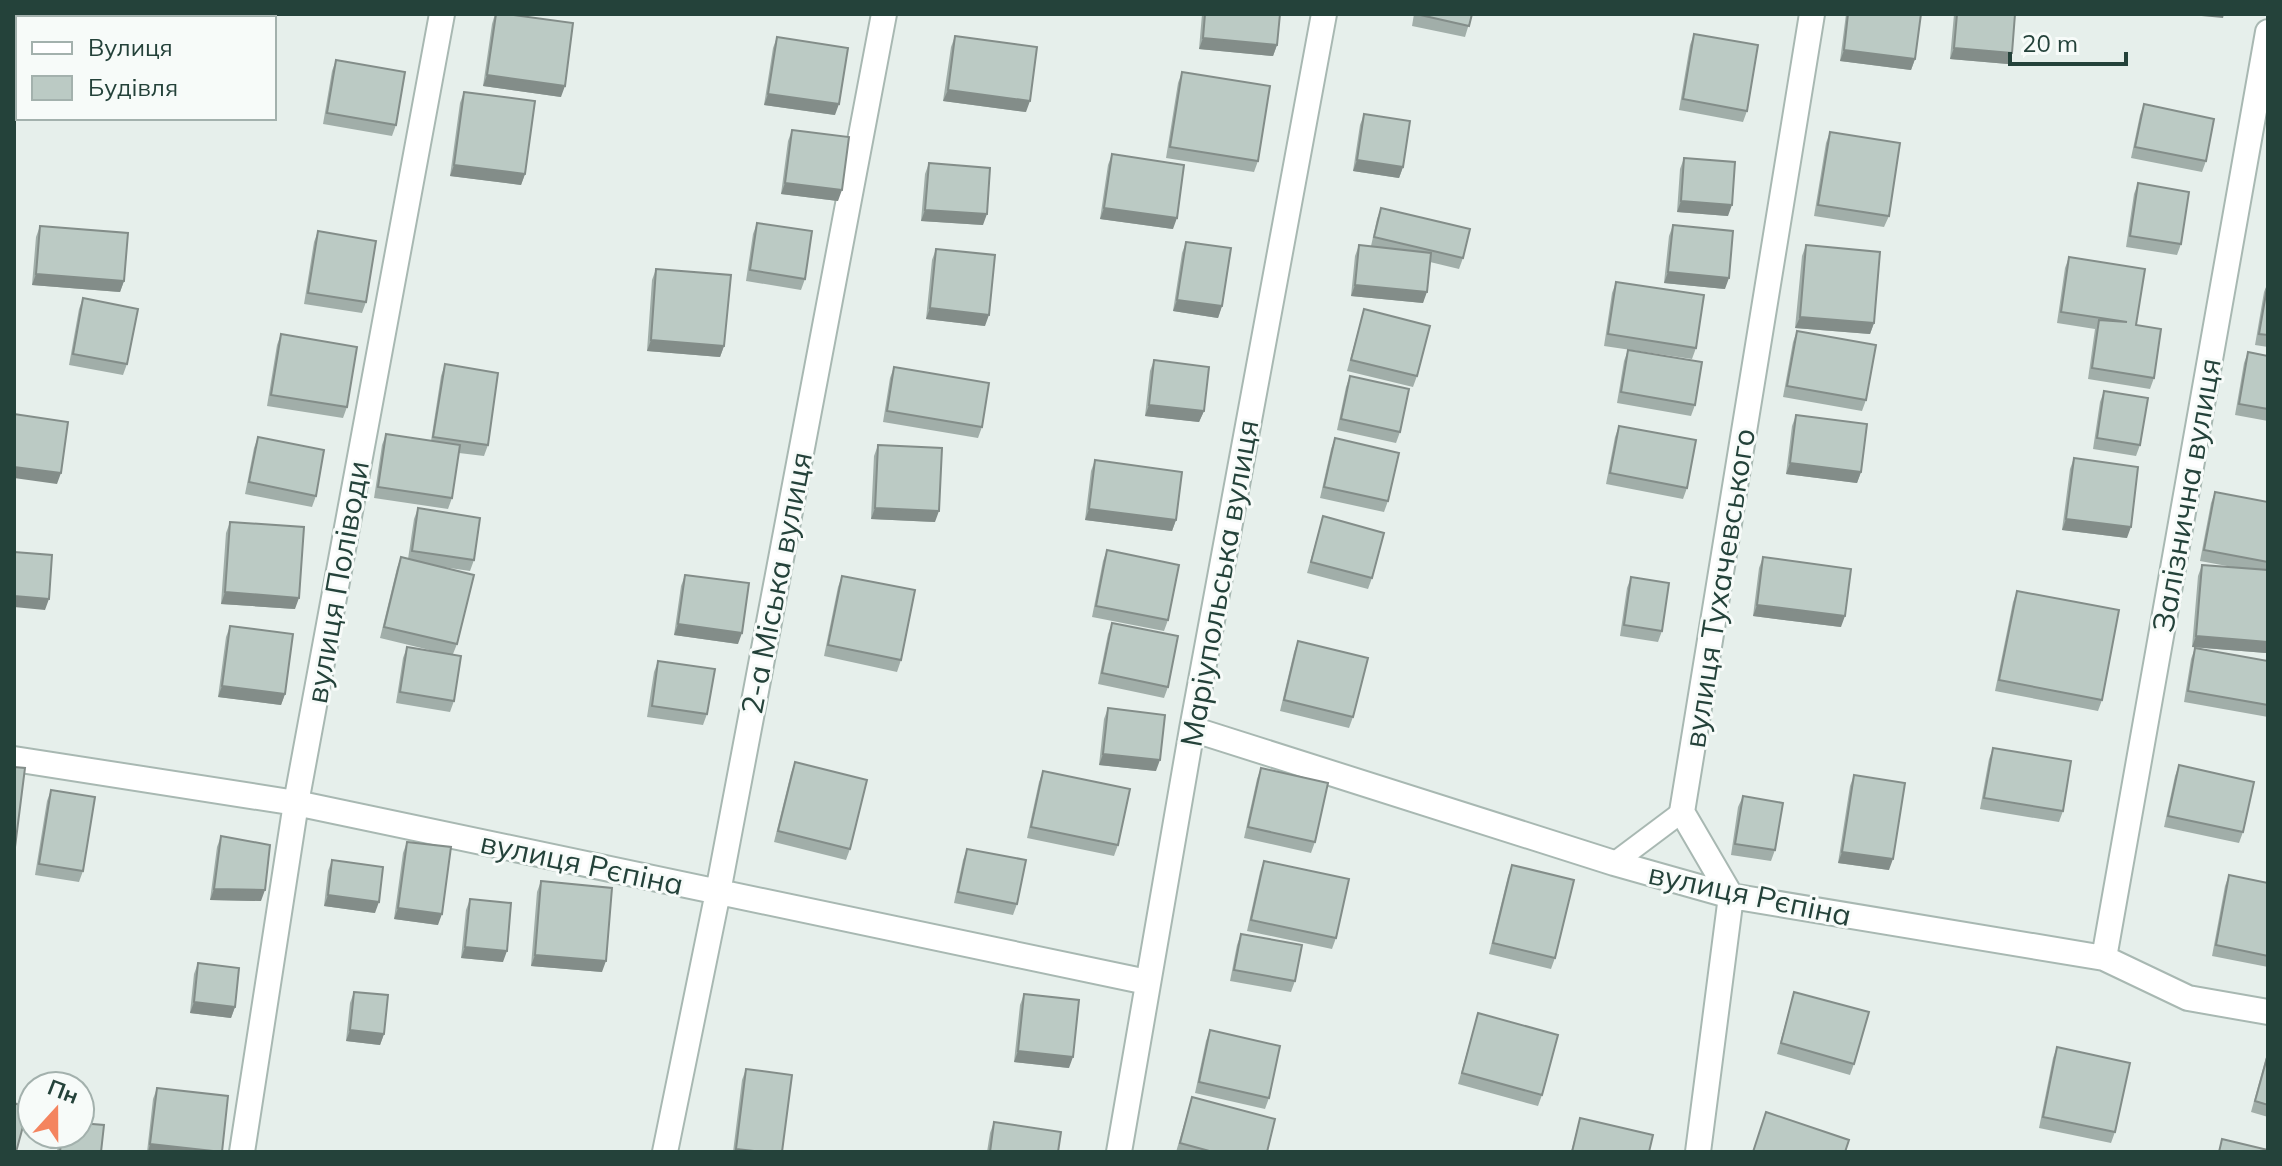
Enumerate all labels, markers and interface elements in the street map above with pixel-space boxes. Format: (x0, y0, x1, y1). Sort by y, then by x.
legend (16, 16, 276, 120)
scale bar (2010, 16, 2126, 66)
text: 20 m (2022, 28, 2078, 58)
text: Вулиця (88, 32, 173, 62)
text: Будівля (88, 72, 178, 102)
street label: Залізнична вулиця (2143, 355, 2229, 635)
street label: Маріупольська вулиця (1172, 417, 1266, 749)
street label: вулиця Тухачевського (1675, 426, 1763, 750)
street label: 2-а Міська вулиця (732, 449, 820, 717)
street label: вулиця Поліводи (297, 458, 377, 706)
street label: вулиця Рєпіна (477, 823, 687, 903)
street label: вулиця Рєпіна (1645, 854, 1855, 934)
north arrow (16, 1070, 96, 1150)
text: Пн (44, 1073, 82, 1110)

